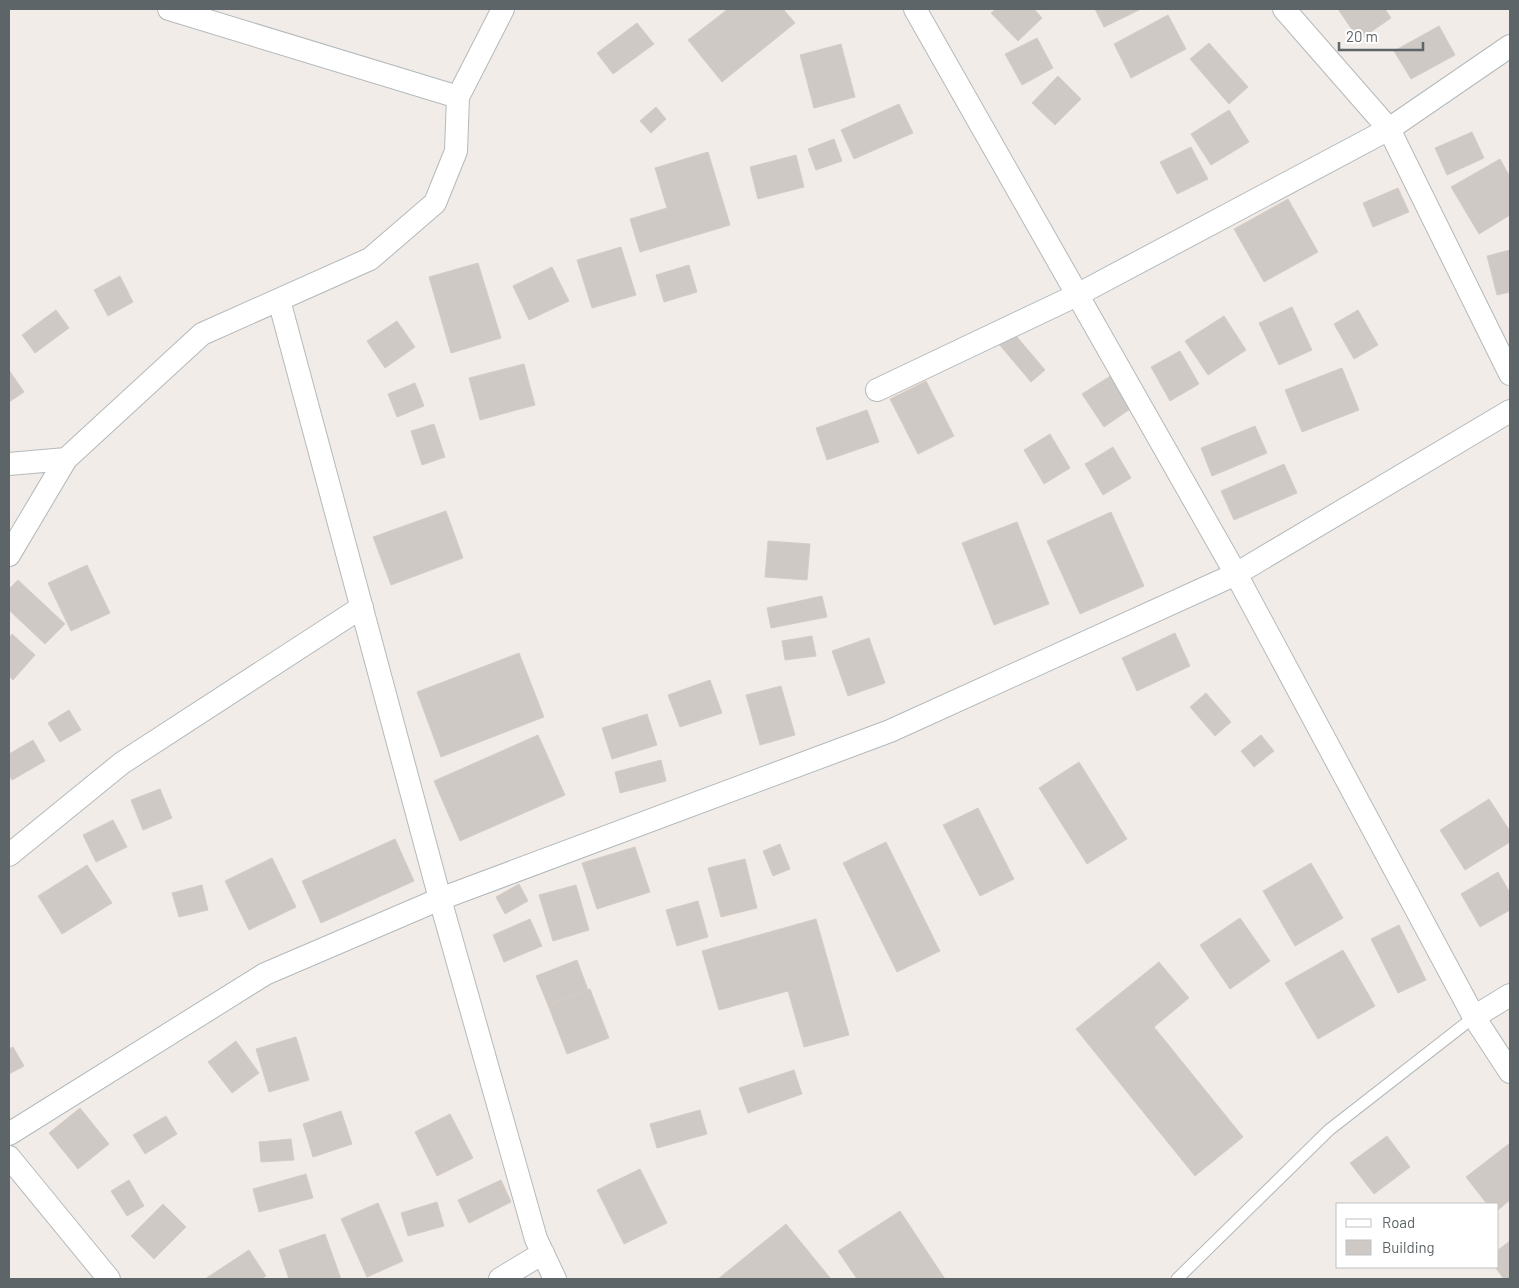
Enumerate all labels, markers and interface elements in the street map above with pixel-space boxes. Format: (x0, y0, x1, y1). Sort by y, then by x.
scale bar (1339, 20, 1423, 52)
text: 20 m (1346, 27, 1378, 45)
legend (1336, 1203, 1499, 1268)
text: Road (1382, 1213, 1415, 1231)
text: Building (1382, 1238, 1435, 1256)

